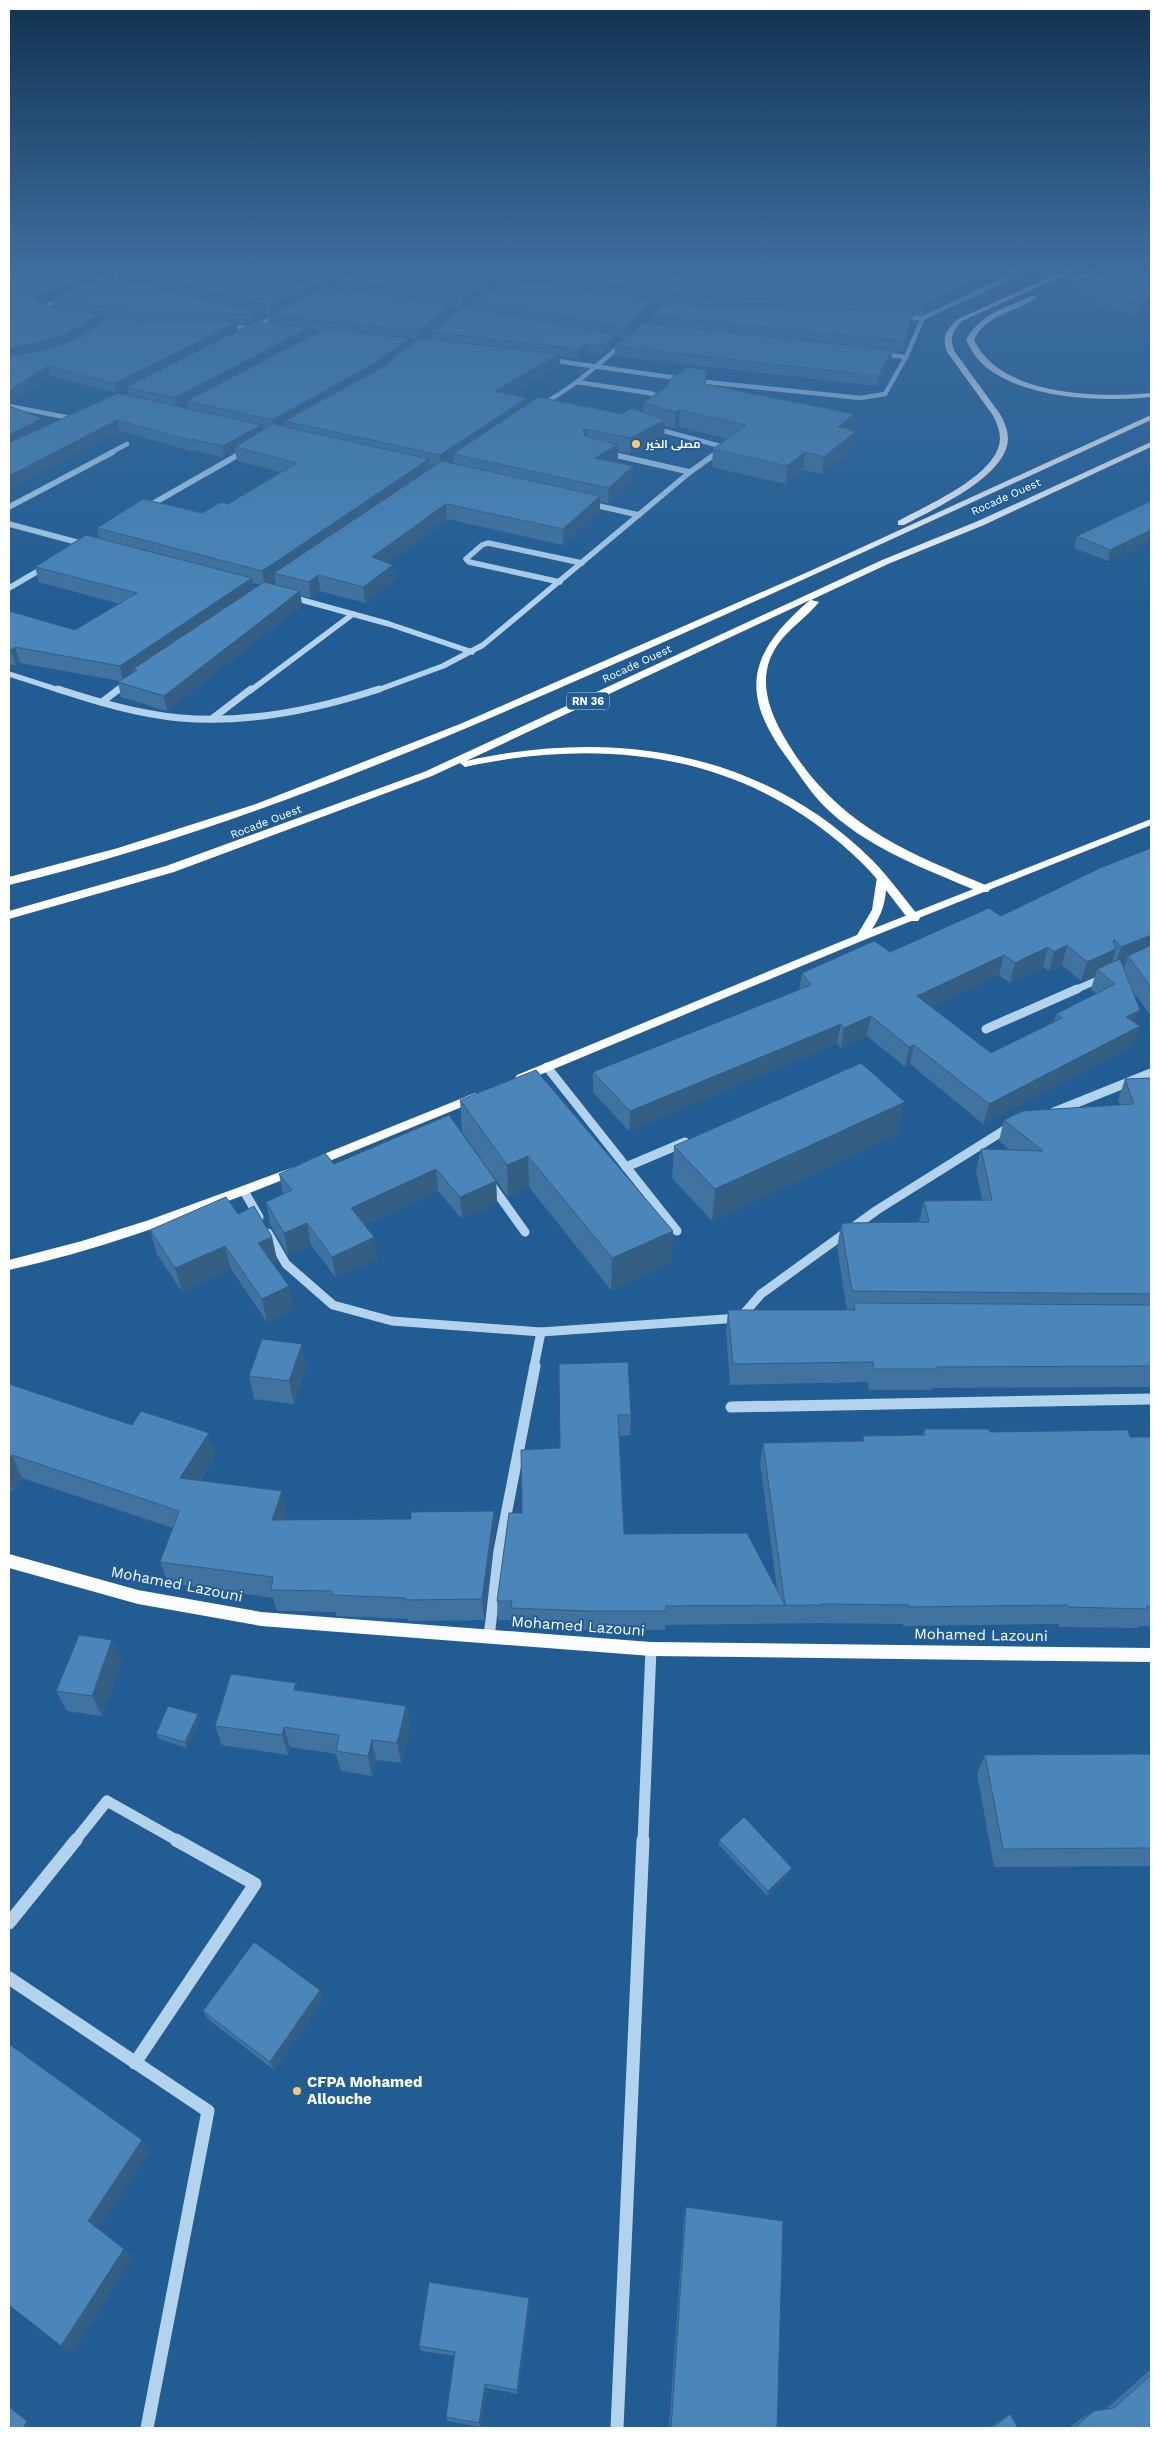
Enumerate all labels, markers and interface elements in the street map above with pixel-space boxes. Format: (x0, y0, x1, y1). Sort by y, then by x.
marker: مصلى الخير (630, 438, 642, 450)
place label: مصلى الخير (645, 438, 700, 451)
street label: Rocade Ouest (969, 476, 1043, 518)
street label: Rocade Ouest (600, 642, 674, 686)
road number: RN 36 (567, 692, 609, 709)
street label: Rocade Ouest (229, 802, 304, 841)
street label: Mohamed Lazouni (110, 1562, 244, 1606)
street label: Mohamed Lazouni (511, 1612, 645, 1640)
street label: Mohamed Lazouni (914, 1625, 1048, 1645)
place label: CFPA Mohamed Allouche (307, 2073, 422, 2108)
marker: CFPA Mohamed Allouche (291, 2085, 303, 2097)

